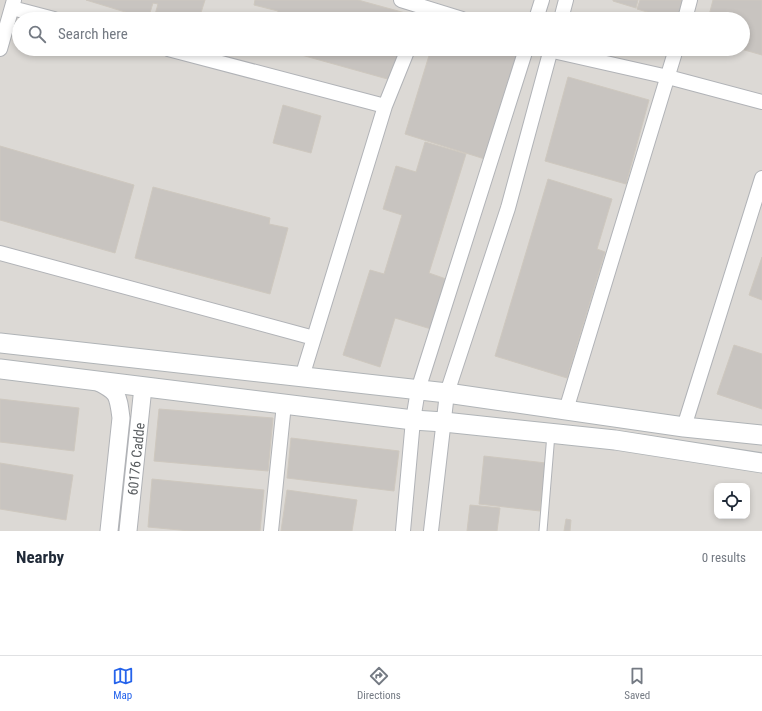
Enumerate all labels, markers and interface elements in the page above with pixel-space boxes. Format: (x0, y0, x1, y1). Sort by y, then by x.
search box (12, 12, 750, 56)
icon: search (26, 23, 48, 45)
text: Search here (58, 25, 128, 43)
street label: 60176 Cadde (124, 422, 148, 496)
map controls (714, 483, 750, 519)
button: locate (714, 483, 750, 519)
text: Nearby (16, 547, 64, 567)
text: 0 results (702, 550, 746, 565)
tab: Map (112, 665, 134, 702)
tab: Directions (357, 665, 401, 702)
tab: Saved (624, 665, 650, 702)

